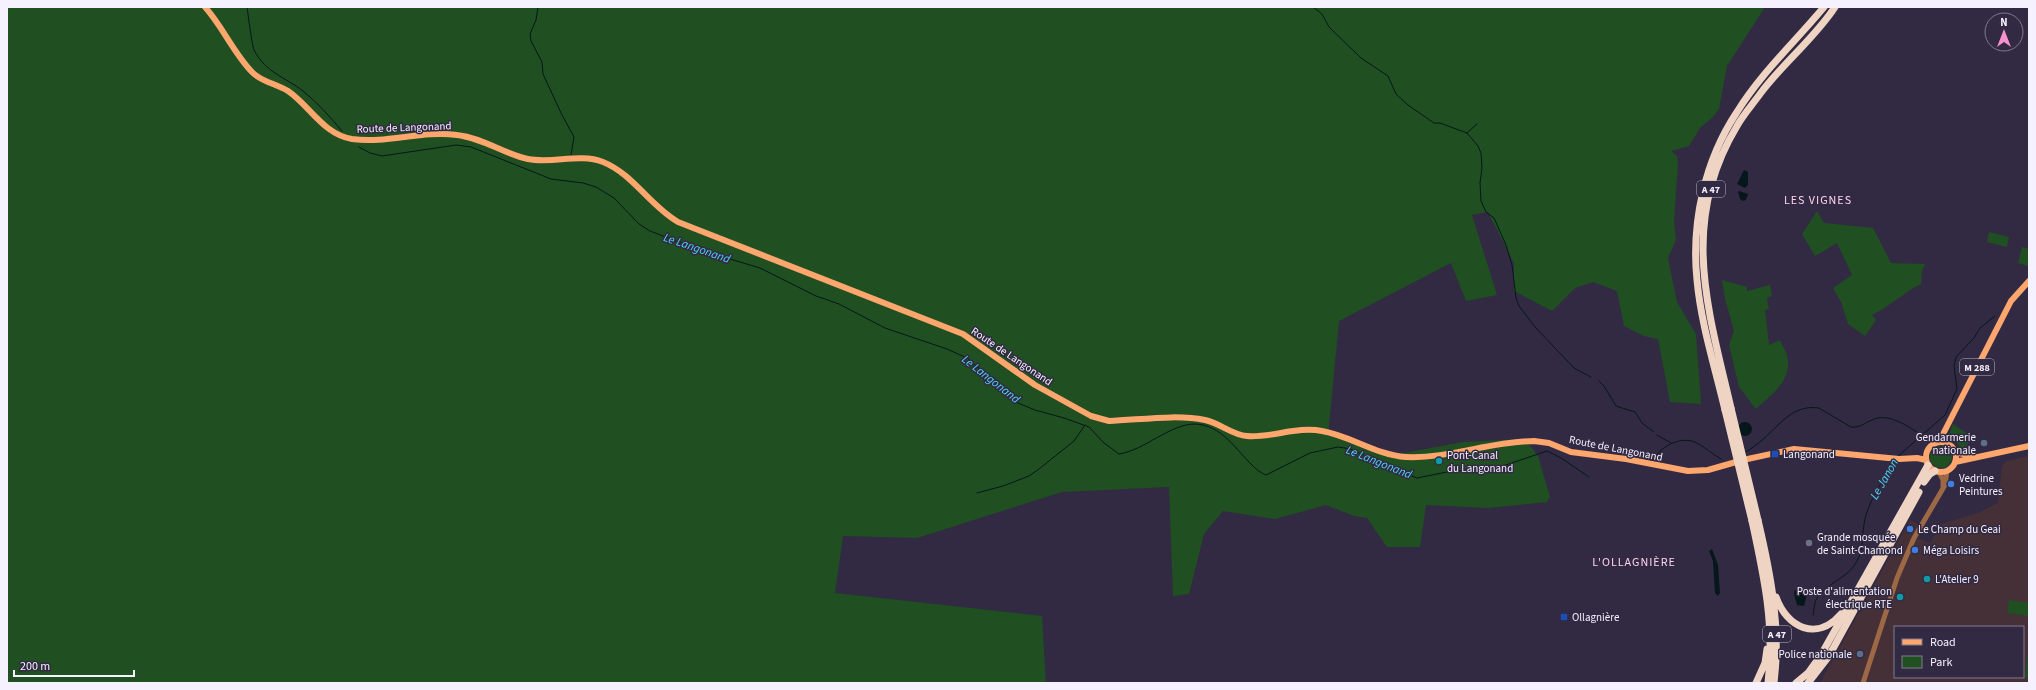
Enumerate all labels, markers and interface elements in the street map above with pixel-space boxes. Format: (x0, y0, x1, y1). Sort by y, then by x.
north arrow (1984, 12, 2024, 52)
text: N (2000, 15, 2008, 30)
street label: Route de Langonand (356, 118, 452, 137)
road number: A 47 (1697, 181, 1725, 197)
district label: LES VIGNES (1784, 192, 1852, 209)
water label: Le Langonand (661, 229, 733, 268)
street label: Route de Langonand (968, 324, 1055, 389)
water label: Le Langonand (958, 351, 1024, 408)
road number: M 288 (1960, 359, 1994, 375)
place label: Gendarmerie nationale (1916, 430, 1977, 458)
street label: Route de Langonand (1568, 432, 1664, 465)
marker: Gendarmerie nationale (1979, 438, 1989, 448)
water label: Le Langonand (1343, 442, 1415, 484)
place label: Langonand (1783, 447, 1835, 462)
place label: Pont-Canal du Langonand (1447, 448, 1513, 476)
marker: Langonand (1770, 449, 1780, 459)
marker: Pont-Canal du Langonand (1434, 456, 1444, 466)
water label: Le Janon (1866, 456, 1903, 503)
place label: Vedrine Peintures (1959, 471, 2003, 499)
marker: Vedrine Peintures (1946, 479, 1956, 489)
place label: Le Champ du Geai (1918, 522, 2001, 537)
marker: Le Champ du Geai (1905, 524, 1915, 534)
place label: Grande mosquée de Saint-Chamond (1817, 530, 1903, 558)
marker: Grande mosquée de Saint-Chamond (1804, 538, 1814, 548)
place label: Méga Loisirs (1923, 543, 1979, 558)
marker: Méga Loisirs (1910, 545, 1920, 555)
district label: L'OLLAGNIÈRE (1592, 554, 1676, 571)
place label: L'Atelier 9 (1935, 572, 1979, 587)
marker: L'Atelier 9 (1922, 574, 1932, 584)
place label: Poste d'alimentation électrique RTE (1797, 584, 1892, 612)
marker: Poste d'alimentation électrique RTE (1895, 592, 1905, 602)
place label: Ollagnière (1572, 610, 1620, 625)
marker: Ollagnière (1559, 612, 1569, 622)
road number: A 47 (1763, 626, 1791, 642)
legend (1894, 626, 2024, 678)
text: Road (1930, 634, 1956, 651)
place label: Police nationale (1779, 647, 1853, 662)
marker: Police nationale (1855, 649, 1865, 659)
scale bar (14, 652, 134, 678)
text: Park (1930, 654, 1952, 671)
text: 200 m (20, 658, 50, 675)

